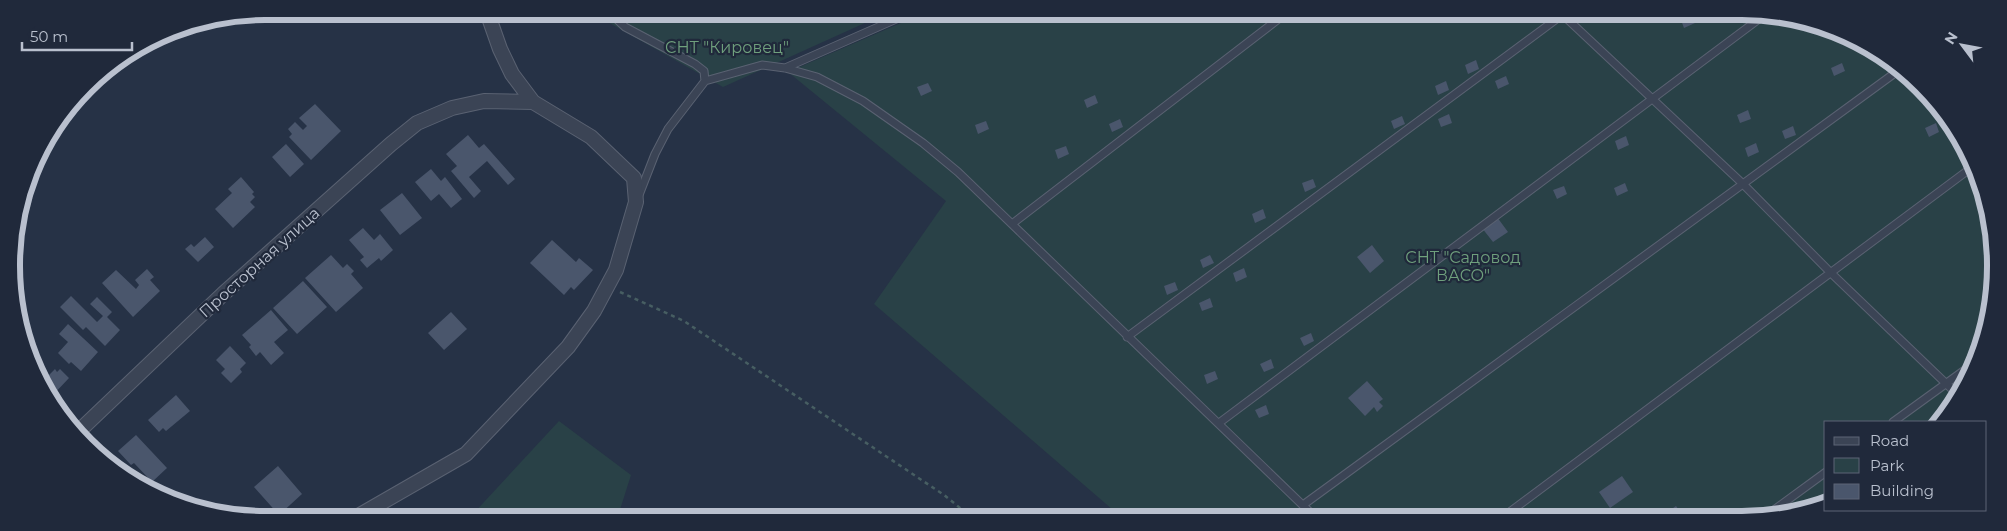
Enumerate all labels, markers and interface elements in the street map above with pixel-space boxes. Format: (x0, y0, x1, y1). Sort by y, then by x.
scale bar (22, 20, 132, 52)
north arrow (1937, 20, 1987, 70)
text: 50 m (30, 27, 68, 46)
text: N (1940, 29, 1962, 48)
park label: СНТ "Кировец" (665, 38, 789, 57)
street label: Просторная улица (195, 203, 323, 321)
park label: СНТ "Садовод ВАСО" (1405, 248, 1521, 285)
legend (1824, 421, 1987, 511)
text: Road (1870, 431, 1909, 450)
text: Park (1870, 456, 1904, 475)
text: Building (1870, 481, 1934, 500)

